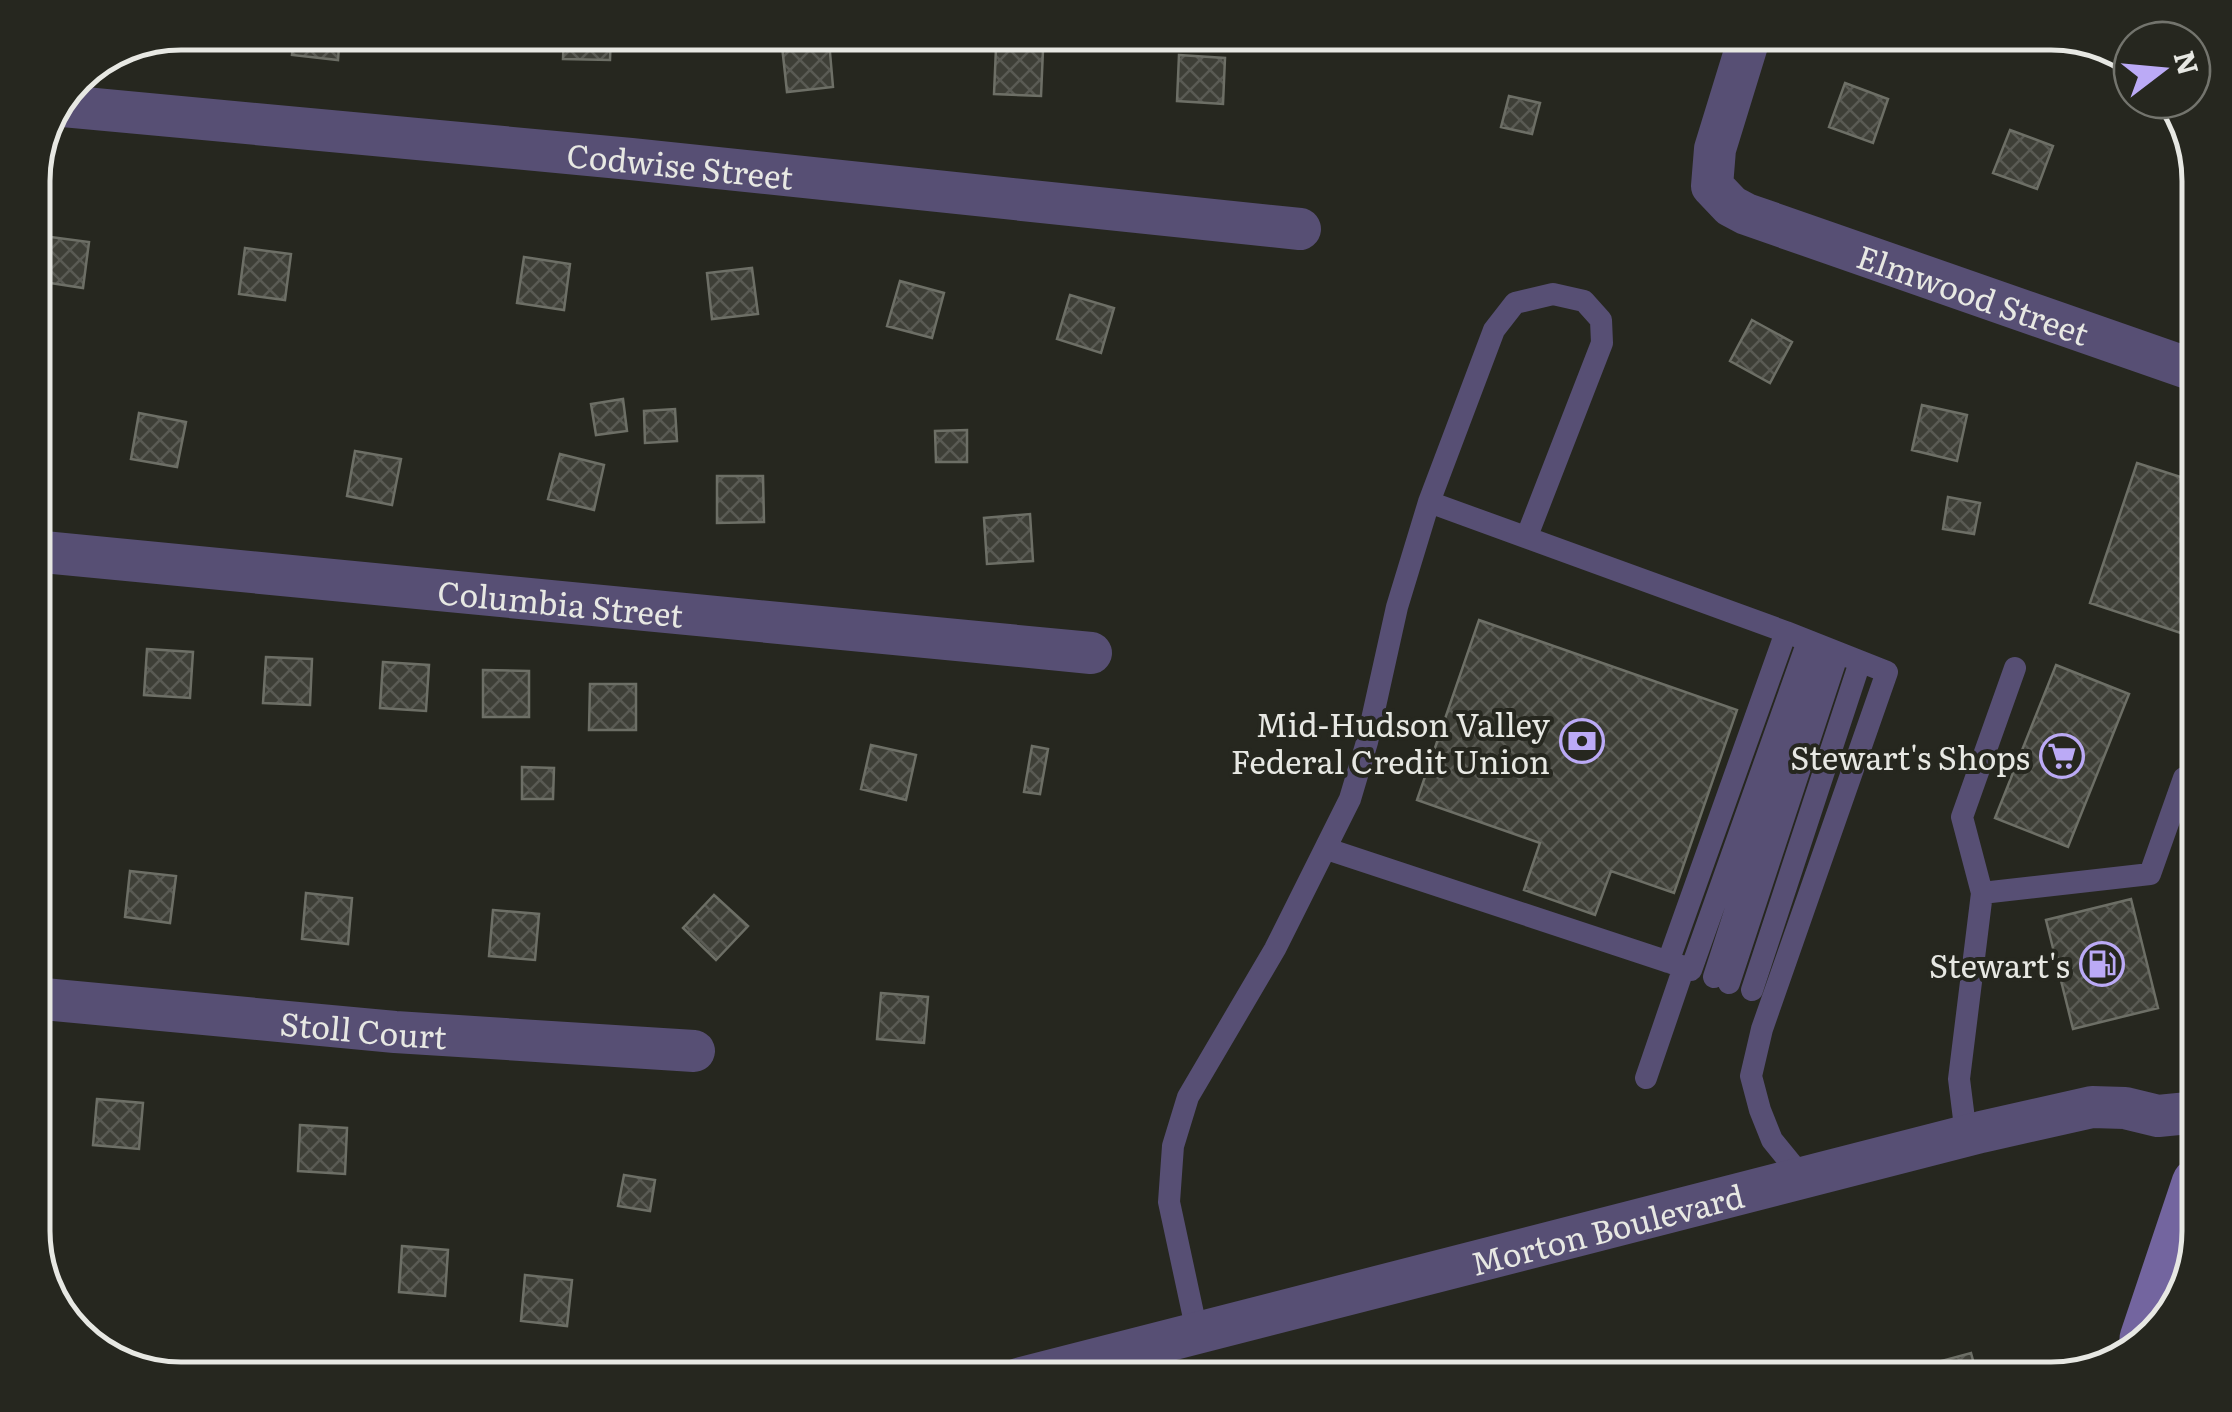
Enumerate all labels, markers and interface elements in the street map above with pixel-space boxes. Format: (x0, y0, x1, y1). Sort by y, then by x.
north arrow (2112, 20, 2212, 120)
text: N (2165, 45, 2211, 80)
street label: Codwise Street (565, 129, 796, 200)
street label: Elmwood Street (1851, 231, 2096, 356)
street label: Columbia Street (435, 566, 686, 638)
place label: Mid-Hudson Valley Federal Credit Union (1231, 699, 1551, 784)
bank icon: Mid-Hudson Valley Federal Credit Union (1559, 718, 1605, 764)
place label: Stewart's Shops (1790, 732, 2030, 780)
supermarket icon: Stewart's Shops (2039, 733, 2085, 779)
place label: Stewart's (1929, 940, 2070, 988)
fuel station icon: Stewart's (2079, 941, 2125, 987)
street label: Stoll Court (278, 997, 448, 1059)
street label: Morton Boulevard (1465, 1170, 1749, 1286)

